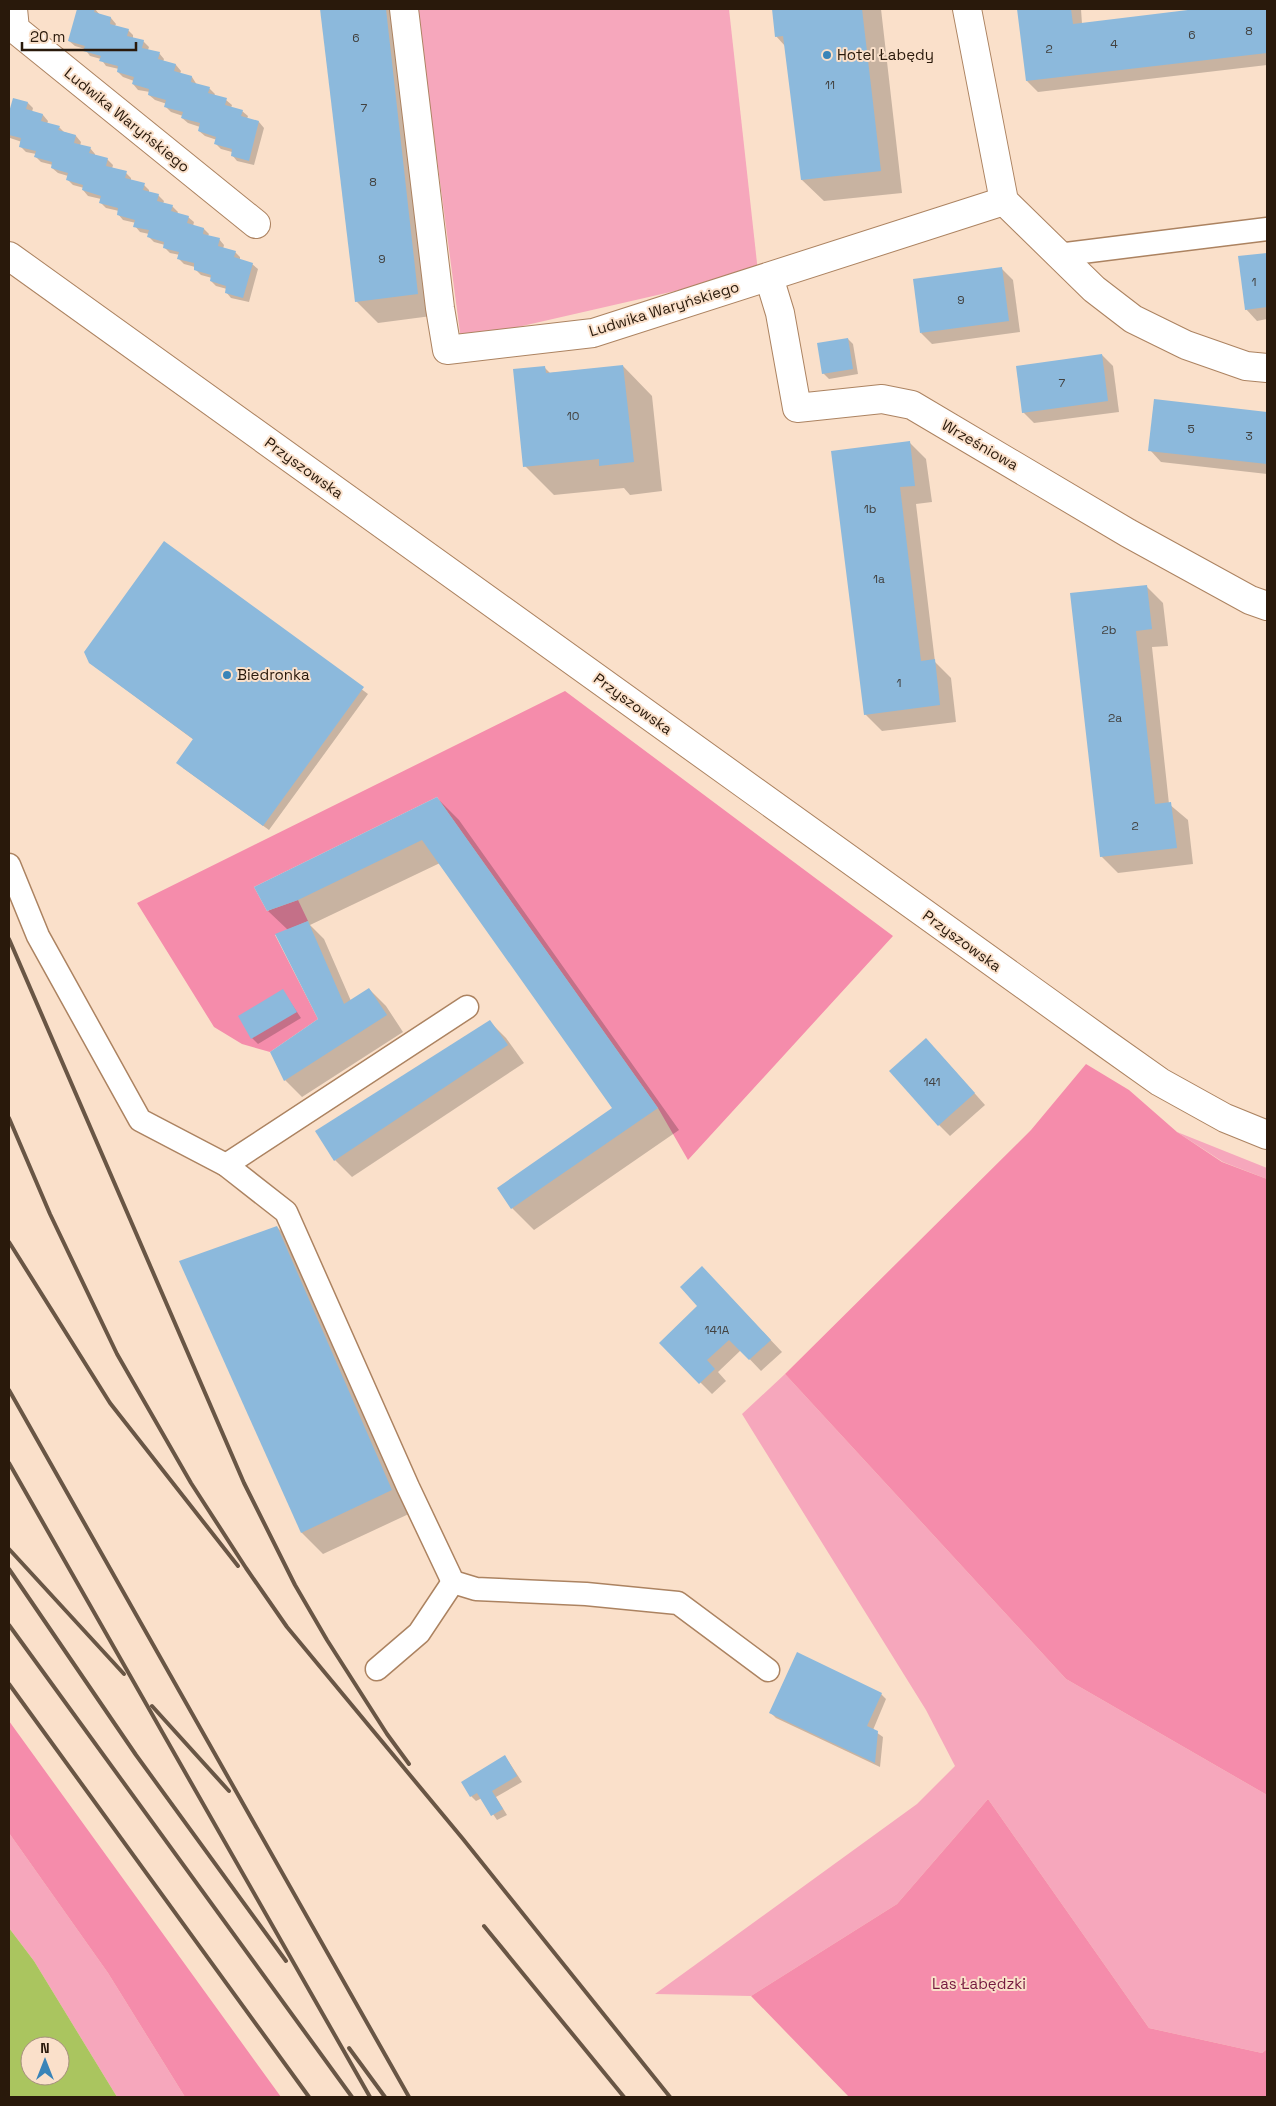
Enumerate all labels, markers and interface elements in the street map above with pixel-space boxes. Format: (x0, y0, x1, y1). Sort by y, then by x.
scale bar (22, 20, 136, 52)
house number: 8 (1245, 23, 1253, 39)
text: 20 m (30, 27, 65, 46)
house number: 6 (1188, 27, 1196, 43)
house number: 6 (352, 30, 360, 46)
house number: 4 (1110, 36, 1118, 52)
house number: 2 (1045, 41, 1053, 57)
place label: Hotel Łabędy (837, 45, 934, 64)
marker: Hotel Łabędy (821, 49, 833, 61)
street label: Ludwika Waryńskiego (61, 63, 194, 176)
house number: 11 (825, 77, 835, 93)
house number: 7 (361, 100, 368, 116)
house number: 8 (369, 174, 377, 190)
house number: 9 (378, 251, 386, 267)
house number: 1 (1251, 274, 1257, 290)
street label: Ludwika Waryńskiego (586, 277, 741, 340)
house number: 9 (957, 292, 965, 308)
house number: 7 (1059, 375, 1066, 391)
house number: 10 (567, 408, 579, 424)
street label: Wrześniowa (938, 415, 1022, 474)
house number: 5 (1187, 421, 1195, 437)
house number: 3 (1245, 428, 1253, 444)
street label: Przyszowska (261, 433, 348, 503)
house number: 1b (864, 501, 877, 517)
house number: 1a (873, 571, 885, 587)
house number: 2b (1102, 622, 1117, 638)
place label: Biedronka (237, 665, 310, 684)
marker: Biedronka (221, 669, 233, 681)
street label: Przyszowska (590, 669, 677, 739)
house number: 1 (896, 675, 902, 691)
house number: 2a (1108, 710, 1122, 726)
house number: 2 (1131, 818, 1139, 834)
street label: Przyszowska (919, 906, 1006, 976)
house number: 141 (923, 1074, 941, 1090)
house number: 141A (705, 1322, 730, 1338)
park label: Las Łabędzki (932, 1974, 1026, 1993)
north arrow (20, 2036, 70, 2086)
text: N (40, 2039, 50, 2057)

